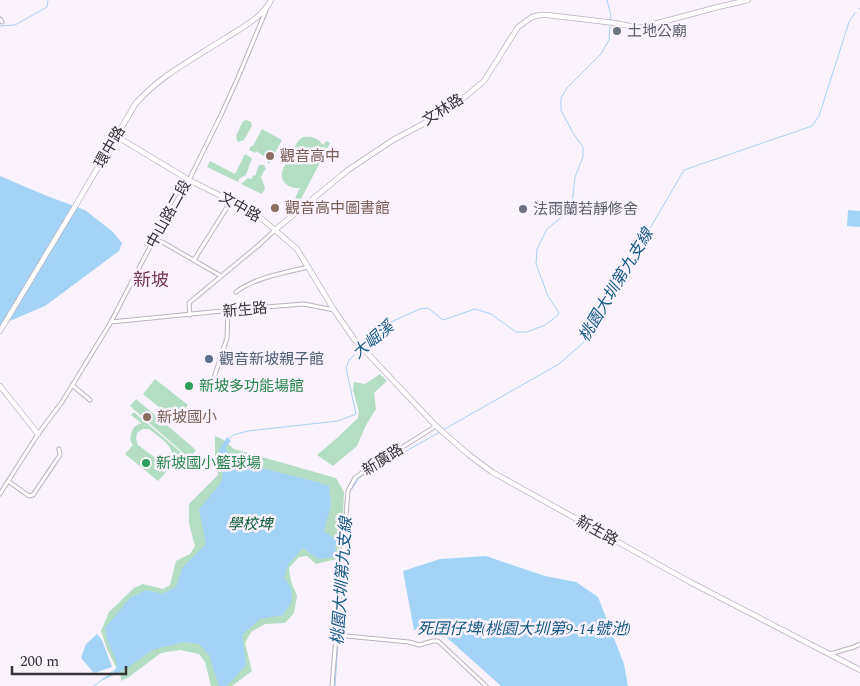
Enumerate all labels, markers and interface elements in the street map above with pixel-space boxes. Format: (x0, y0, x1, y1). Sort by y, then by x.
place label: 土地公廟 (627, 20, 687, 43)
marker: 土地公廟 (611, 25, 623, 37)
street label: 文林路 (418, 88, 468, 132)
street label: 環中路 (89, 122, 131, 172)
place label: 觀音高中 (280, 145, 340, 168)
marker: 觀音高中 (264, 150, 276, 162)
street label: 中山路二段 (141, 176, 197, 252)
street label: 文中路 (215, 186, 265, 228)
place label: 觀音高中圖書館 (285, 197, 390, 220)
place label: 法雨蘭若靜修舍 (533, 198, 638, 221)
marker: 觀音高中圖書館 (269, 202, 281, 214)
marker: 法雨蘭若靜修舍 (517, 203, 529, 215)
water label: 桃園大圳第九支線 (573, 222, 660, 346)
district label: 新坡 (133, 267, 169, 294)
street label: 新生路 (222, 297, 268, 323)
water label: 大崛溪 (347, 314, 401, 365)
place label: 觀音新坡親子館 (219, 348, 324, 371)
marker: 觀音新坡親子館 (203, 353, 215, 365)
place label: 新坡多功能場館 (199, 375, 304, 398)
marker: 新坡多功能場館 (183, 380, 195, 392)
place label: 新坡國小 (157, 406, 217, 429)
marker: 新坡國小 (141, 411, 153, 423)
street label: 新廣路 (358, 438, 408, 482)
place label: 新坡國小籃球場 (156, 452, 261, 475)
marker: 新坡國小籃球場 (140, 457, 152, 469)
street label: 新生路 (572, 510, 622, 552)
park label: 學校埤 (227, 513, 274, 536)
water label: 桃園大圳第九支線 (326, 514, 359, 646)
water label: 死囝仔埤(桃園大圳第9-14號池) (417, 617, 631, 641)
scale bar (12, 644, 126, 676)
text: 200 m (20, 650, 59, 673)

